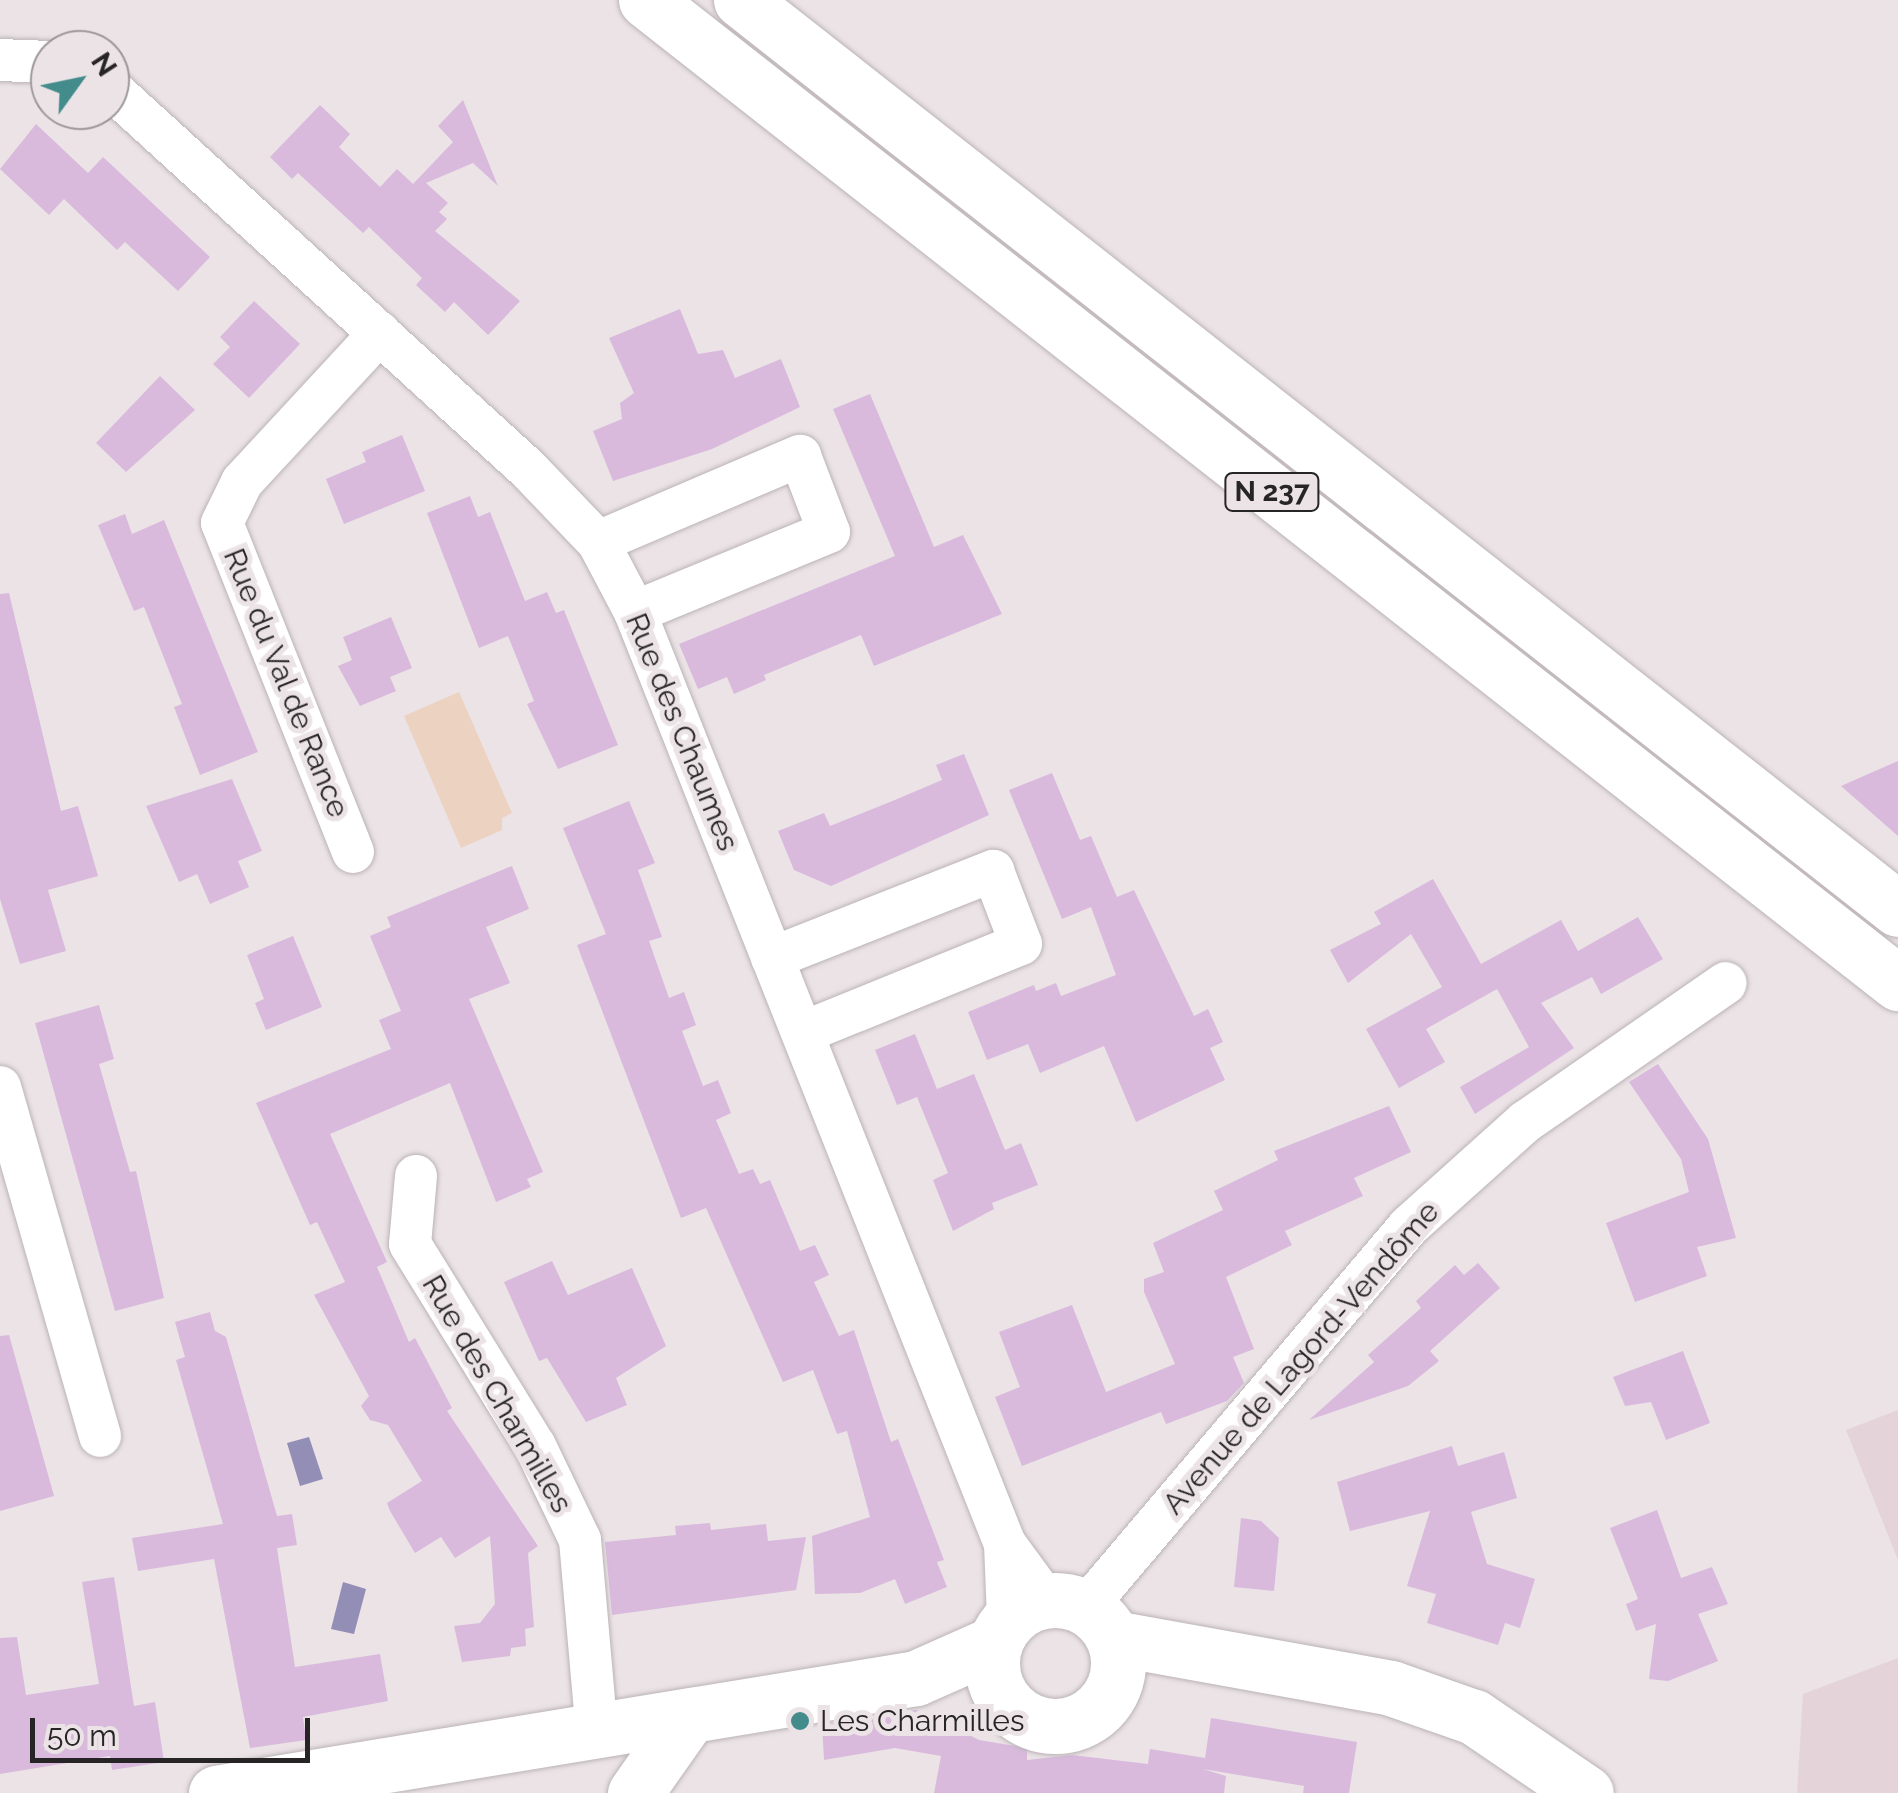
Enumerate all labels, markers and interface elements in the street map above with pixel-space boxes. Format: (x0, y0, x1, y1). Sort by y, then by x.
north arrow (30, 30, 130, 130)
text: N (84, 47, 124, 82)
road number: N 237 (1222, 469, 1322, 515)
street label: Rue du Val de Rance (215, 542, 357, 824)
street label: Rue des Chaumes (618, 608, 746, 856)
street label: Avenue de Lagord-Vendôme (1155, 1194, 1447, 1522)
street label: Rue des Charmilles (414, 1269, 580, 1519)
scale bar (35, 1698, 315, 1760)
place label: Les Charmilles (820, 1703, 1024, 1739)
marker: Les Charmilles (789, 1710, 811, 1732)
text: 50 m (47, 1718, 117, 1753)

